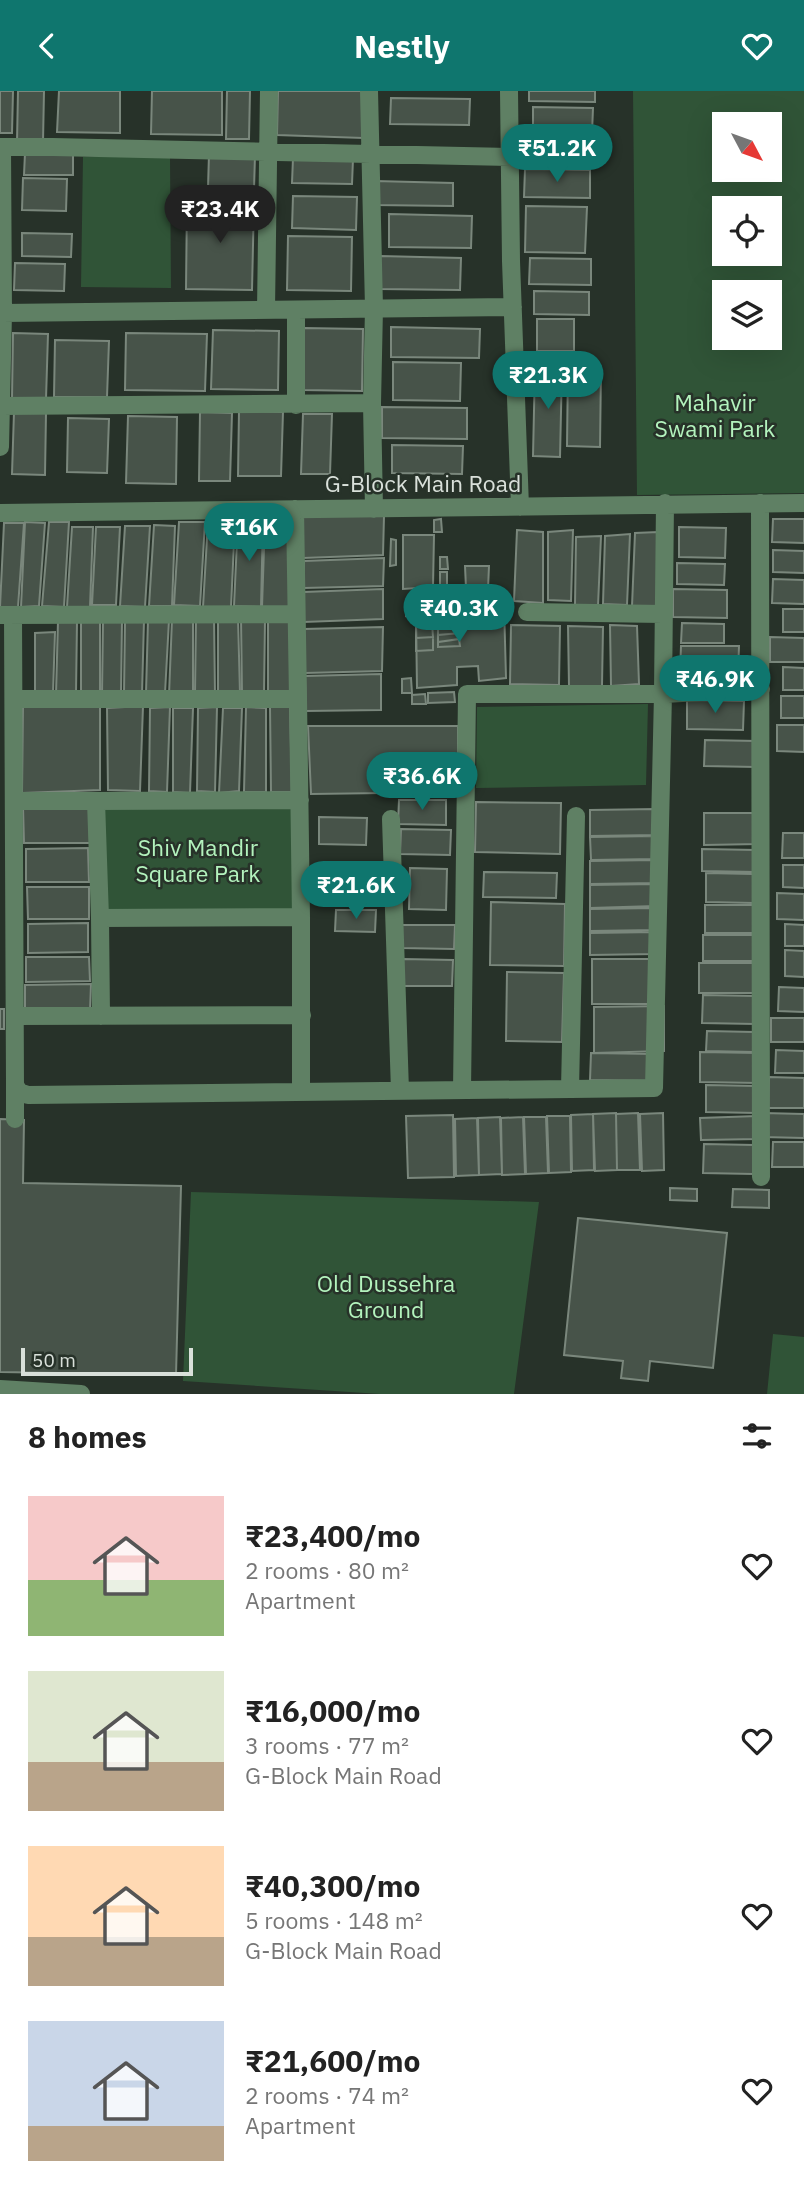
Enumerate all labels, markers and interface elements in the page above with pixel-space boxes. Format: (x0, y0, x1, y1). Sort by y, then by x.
text: Nestly (354, 25, 450, 67)
icon: back (28, 27, 66, 65)
icon: heart (738, 27, 776, 65)
north arrow (712, 112, 782, 182)
map controls (712, 112, 782, 350)
pin: ₹51.2K (500, 125, 614, 184)
text: ₹51.2K (517, 132, 597, 162)
pin: ₹23.4K (163, 185, 277, 245)
text: ₹23.4K (180, 193, 260, 223)
button: locate (712, 196, 782, 266)
button: layers (712, 280, 782, 350)
pin: ₹21.3K (491, 351, 605, 411)
text: ₹21.3K (508, 359, 588, 389)
park label: Mahavir Swami Park (655, 387, 775, 443)
street label: G-Block Main Road (325, 468, 521, 498)
pin: ₹16K (208, 503, 290, 563)
text: ₹16K (220, 511, 278, 541)
pin: ₹40.3K (402, 585, 516, 644)
text: ₹40.3K (419, 592, 499, 622)
pin: ₹46.9K (658, 655, 772, 715)
text: ₹46.9K (675, 663, 755, 693)
pin: ₹36.6K (365, 753, 479, 812)
text: ₹36.6K (382, 760, 462, 790)
park label: Shiv Mandir Square Park (136, 832, 260, 888)
pin: ₹21.6K (299, 861, 413, 921)
text: ₹21.6K (316, 869, 396, 899)
park label: Old Dussehra Ground (317, 1268, 455, 1324)
scale bar (21, 1345, 192, 1377)
text: 50 m (32, 1348, 76, 1372)
text: 8 homes (28, 1417, 147, 1456)
icon: filters (738, 1417, 776, 1455)
text: ₹23,400/mo (245, 1516, 420, 1555)
icon: home (84, 1524, 168, 1608)
icon: heart (738, 1547, 776, 1585)
text: 2 rooms · 80 m² (245, 1555, 409, 1585)
text: Apartment (245, 1585, 356, 1615)
text: ₹16,000/mo (245, 1691, 420, 1730)
icon: home (84, 1699, 168, 1783)
icon: heart (738, 1722, 776, 1760)
text: 3 rooms · 77 m² (245, 1730, 409, 1760)
text: G-Block Main Road (245, 1760, 442, 1790)
text: ₹40,300/mo (245, 1866, 420, 1905)
icon: home (84, 1874, 168, 1958)
icon: heart (738, 1897, 776, 1935)
text: 5 rooms · 148 m² (245, 1905, 423, 1935)
text: G-Block Main Road (245, 1935, 442, 1965)
text: ₹21,600/mo (245, 2041, 420, 2080)
icon: home (84, 2049, 168, 2133)
icon: heart (738, 2072, 776, 2110)
text: 2 rooms · 74 m² (245, 2080, 409, 2110)
text: Apartment (245, 2110, 356, 2140)

